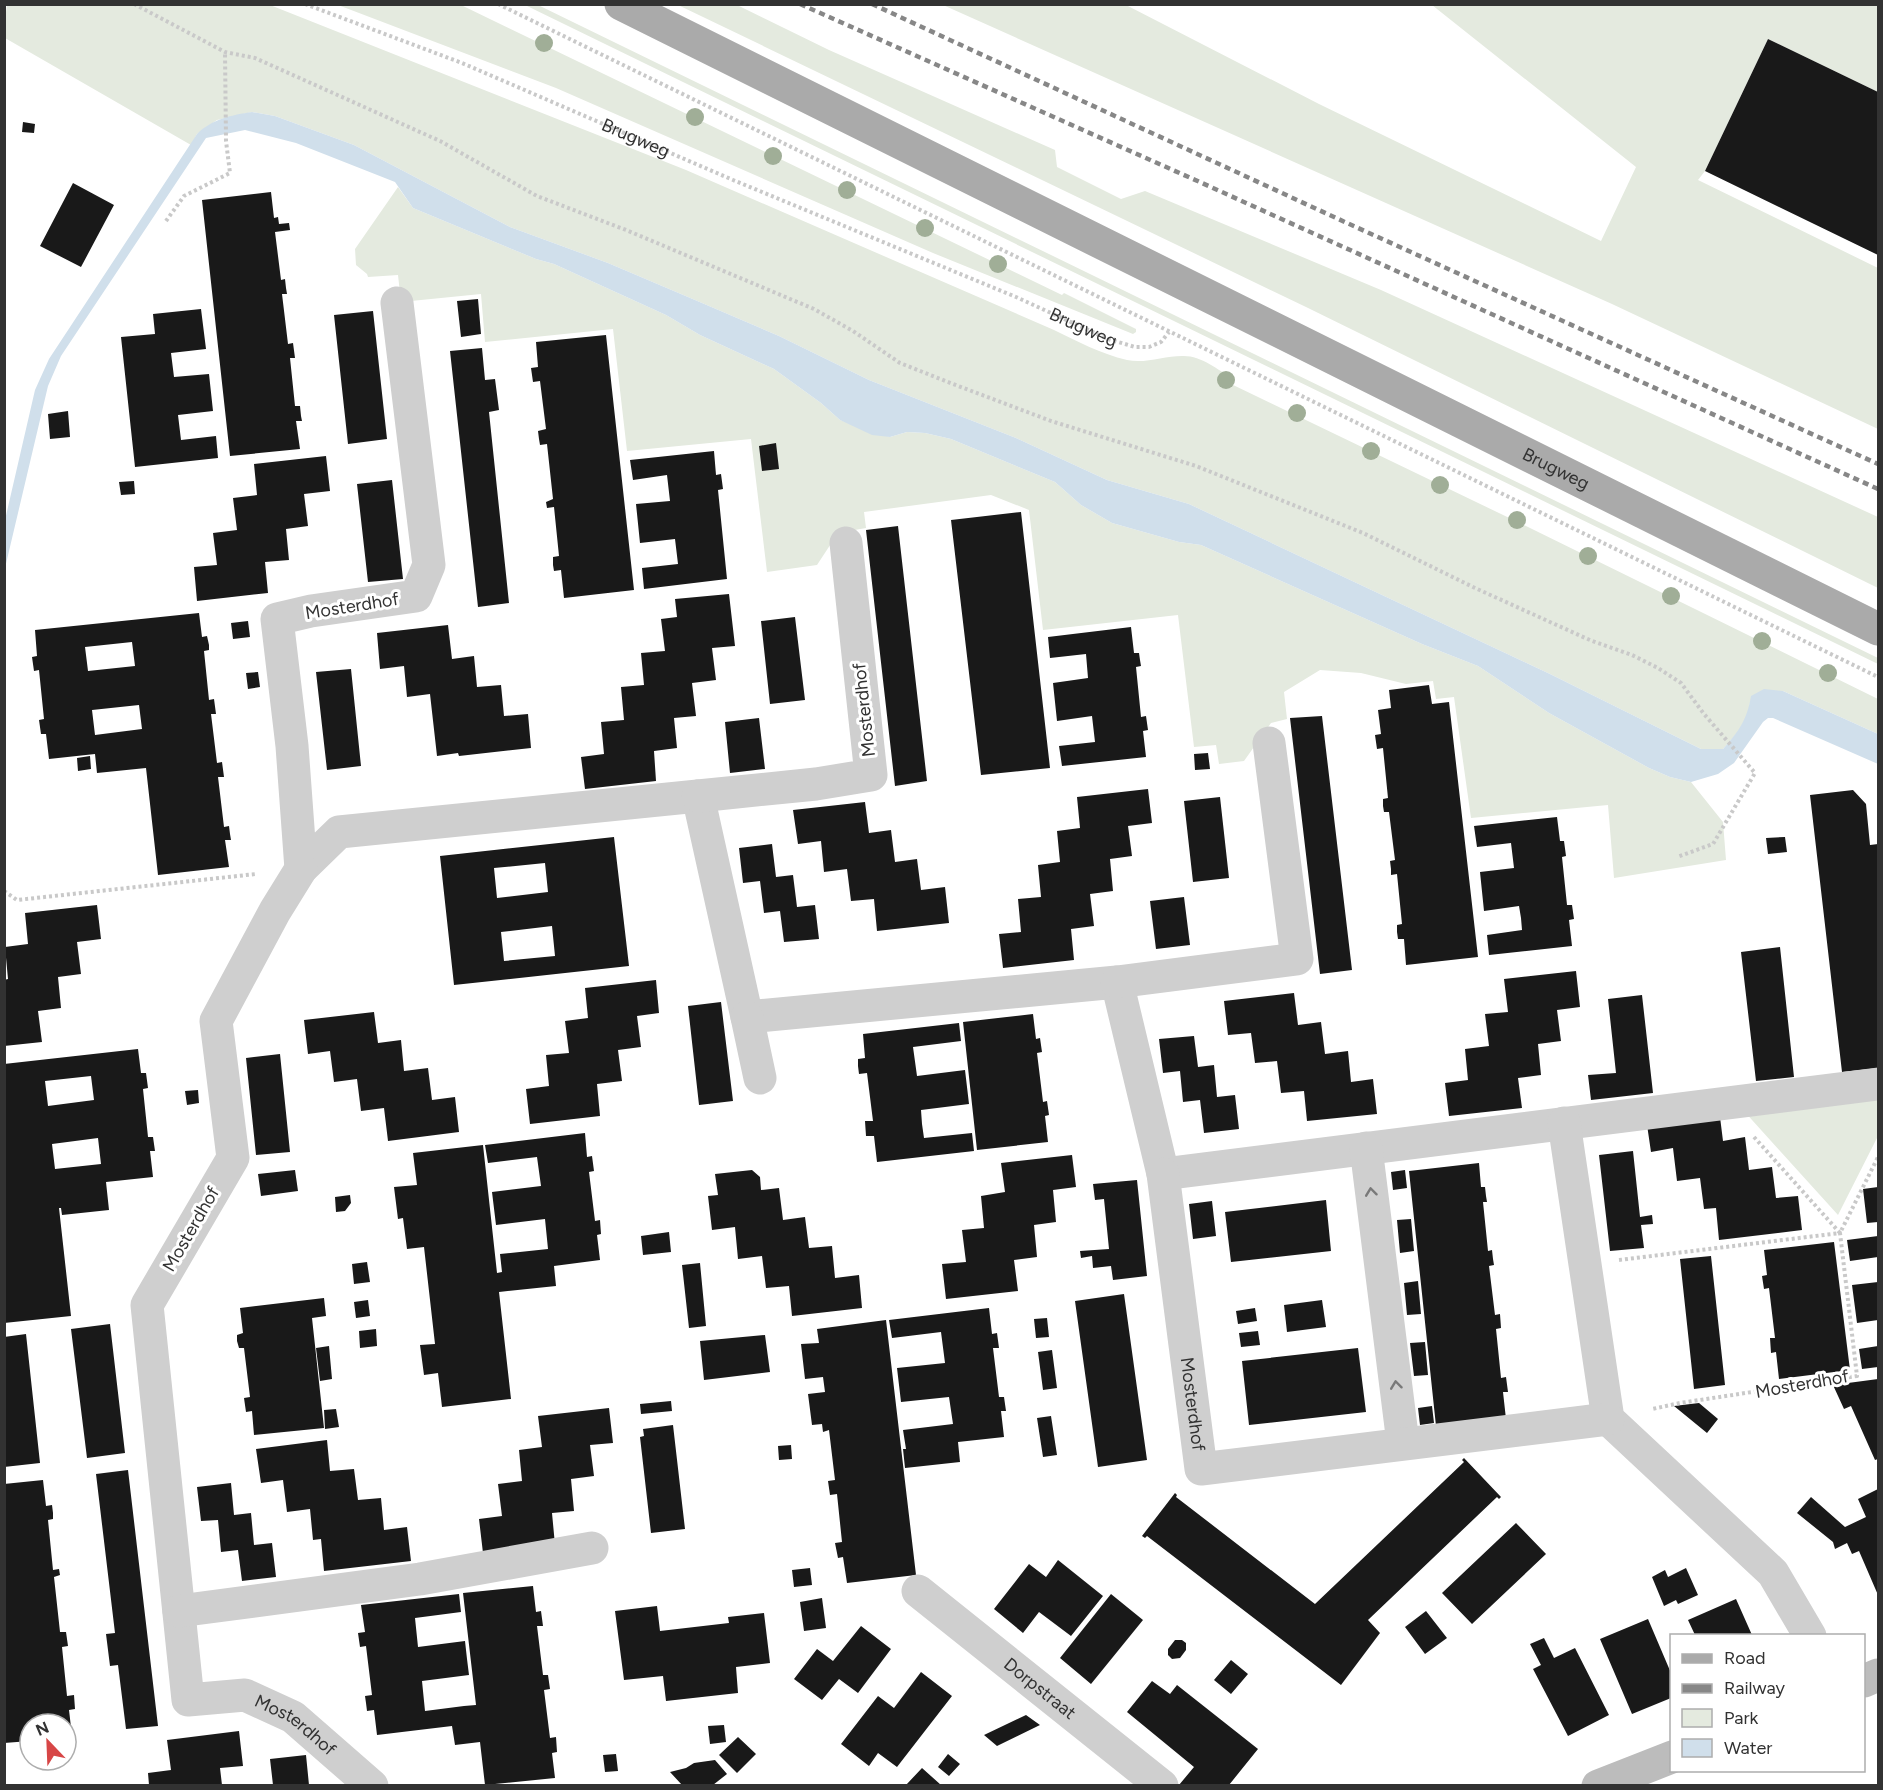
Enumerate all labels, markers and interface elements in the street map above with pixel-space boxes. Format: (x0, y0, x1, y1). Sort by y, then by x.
street label: Brugweg (598, 114, 673, 162)
street label: Brugweg (1046, 303, 1120, 352)
street label: Brugweg (1519, 443, 1593, 495)
street label: Mosterdhof (304, 588, 401, 624)
street label: Mosterdhof (848, 662, 880, 758)
street label: Mosterdhof (158, 1182, 224, 1275)
one-way arrow (1366, 1187, 1378, 1196)
street label: Mosterdhof (1176, 1356, 1210, 1453)
street label: Mosterdhof (1754, 1365, 1851, 1403)
one-way arrow (1390, 1381, 1403, 1390)
legend (1670, 1634, 1865, 1772)
text: Road (1724, 1647, 1765, 1669)
street label: Dorpstraat (999, 1653, 1080, 1724)
text: Railway (1724, 1677, 1786, 1699)
street label: Mosterdhof (251, 1690, 341, 1761)
text: Park (1724, 1707, 1759, 1729)
north arrow (18, 1712, 78, 1772)
text: N (33, 1717, 52, 1740)
text: Water (1724, 1737, 1772, 1759)

